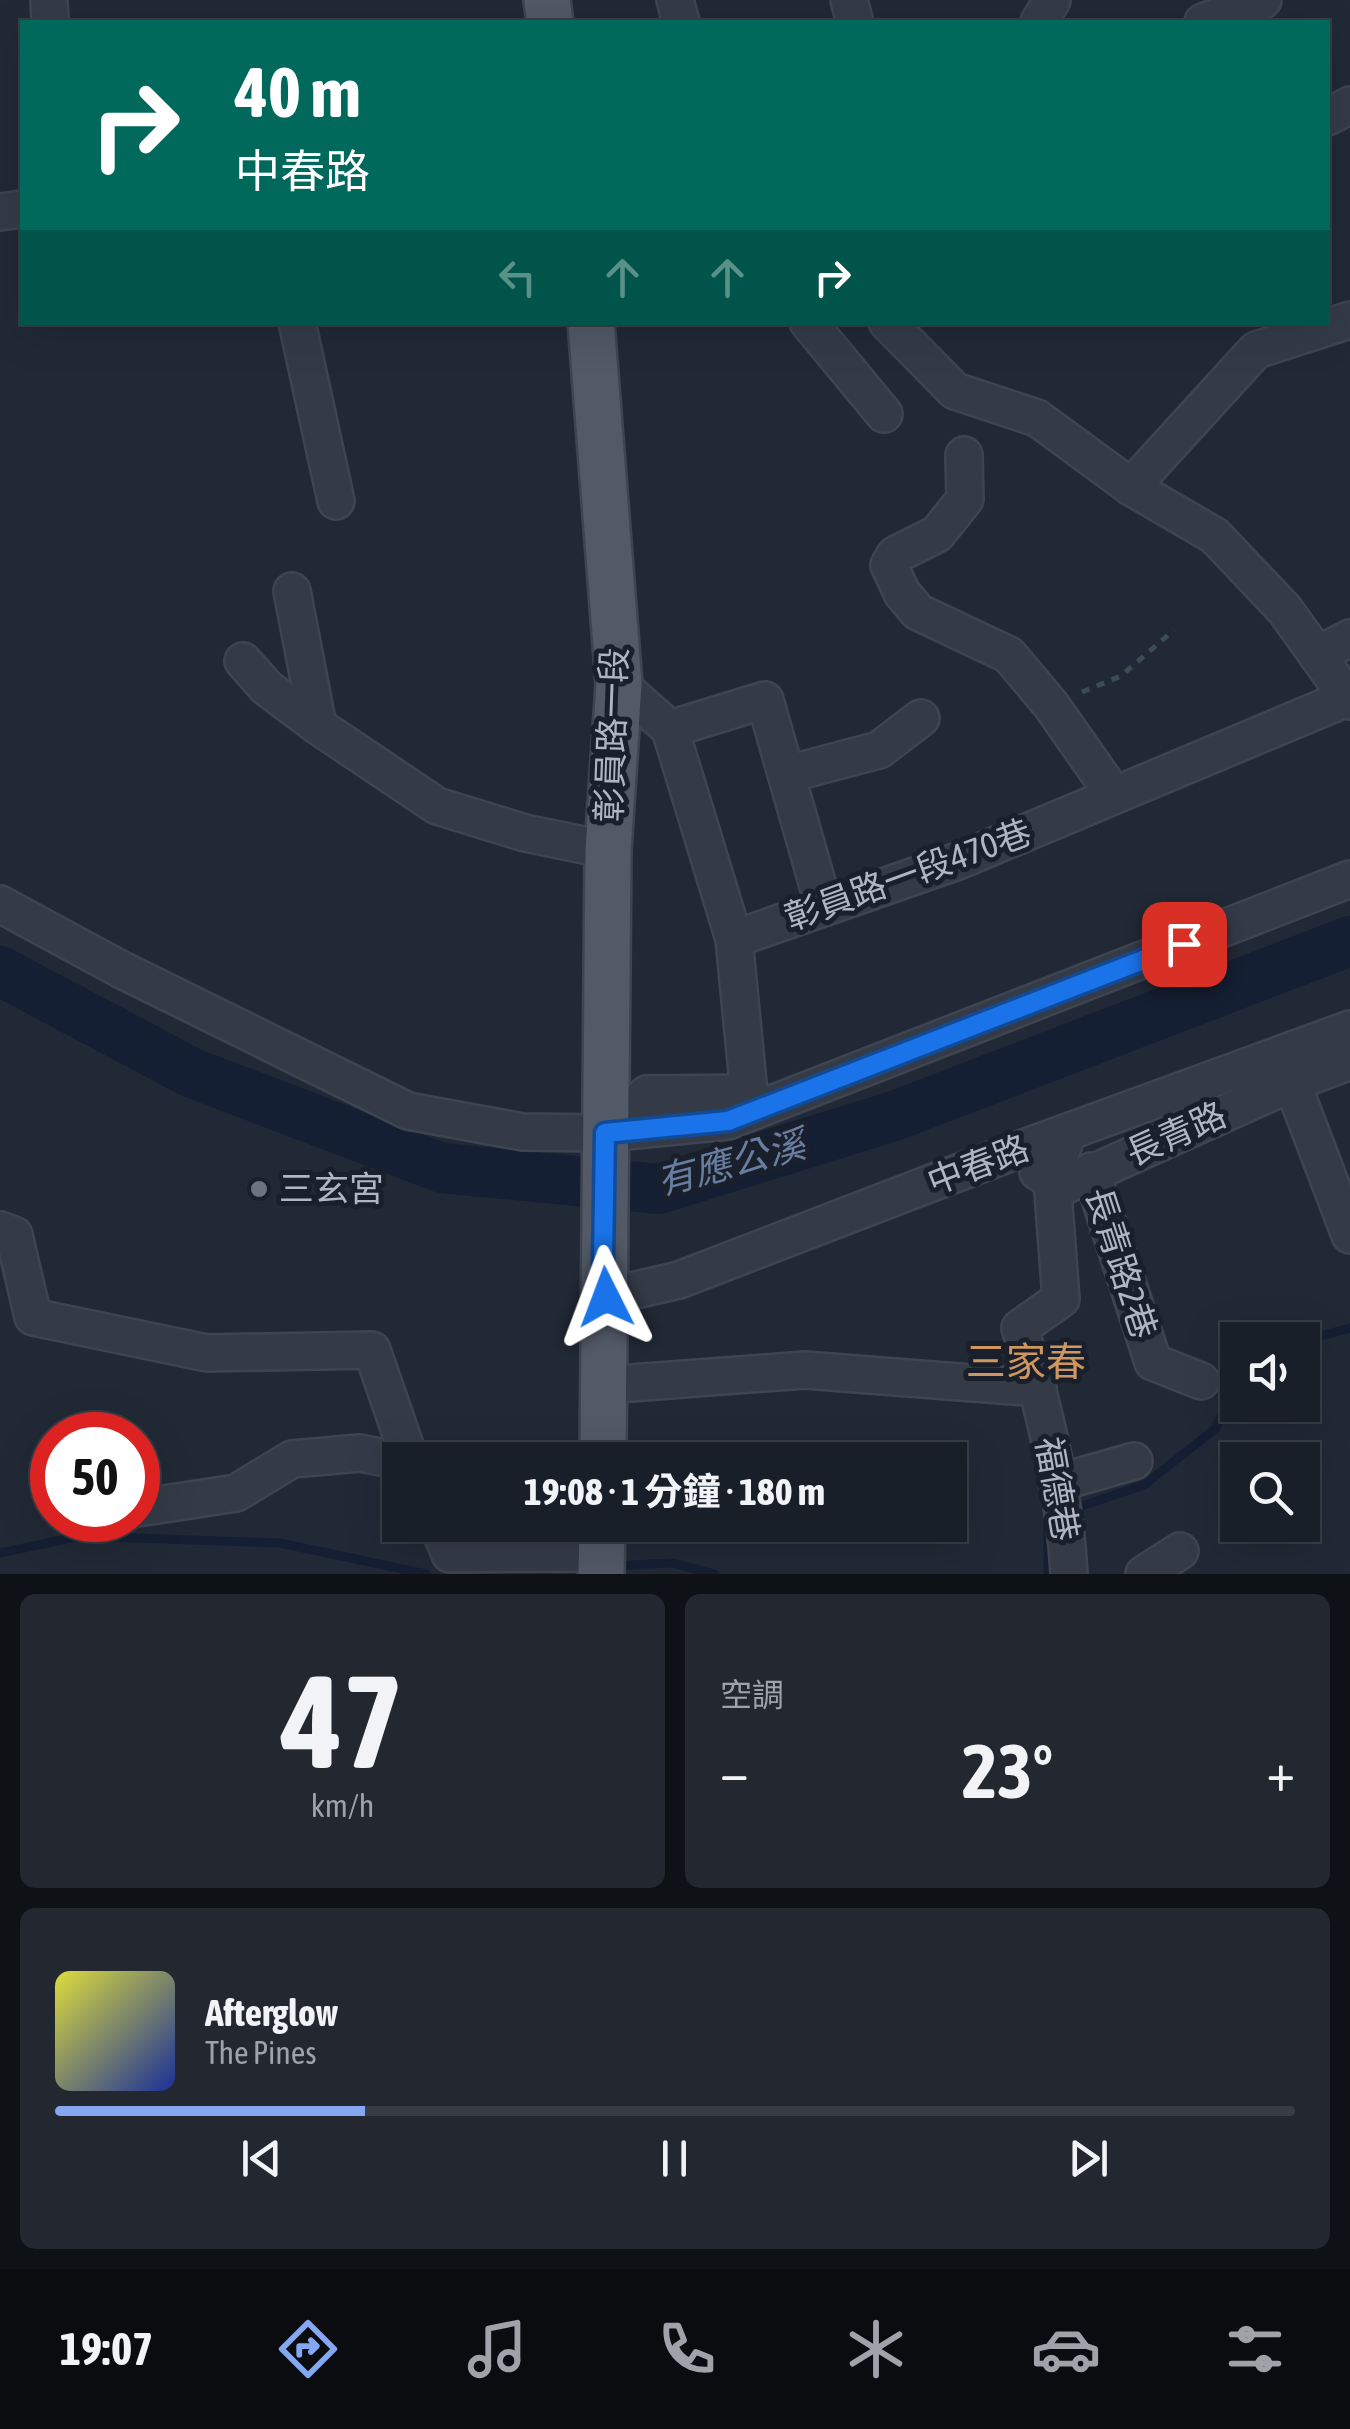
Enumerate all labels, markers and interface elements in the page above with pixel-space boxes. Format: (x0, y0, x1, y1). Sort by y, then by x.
text: 40 m (235, 52, 361, 132)
icon: right (70, 60, 200, 190)
text: 中春路 (235, 145, 370, 197)
icon: left (490, 250, 545, 305)
icon: ahead (595, 250, 650, 305)
icon: ahead (700, 250, 755, 305)
icon: right (805, 250, 860, 305)
street label: 彰員路一段 (588, 647, 634, 823)
street label: 彰員路一段470巷 (779, 811, 1036, 937)
pin (1142, 902, 1227, 987)
icon: arrive (1157, 917, 1212, 972)
street label: 長青路 (1119, 1093, 1232, 1173)
water label: 有應公溪 (652, 1121, 815, 1203)
street label: 中春路 (921, 1127, 1034, 1202)
place label: 三玄宮 (279, 1168, 384, 1208)
marker: 三玄宮 (248, 1178, 270, 1200)
street label: 長青路2巷 (1079, 1182, 1165, 1343)
position arrow (554, 1245, 658, 1349)
map controls (1220, 1322, 1320, 1542)
button: sound (1220, 1322, 1320, 1422)
district label: 三家春 (966, 1339, 1086, 1384)
speed limit sign: 50 (30, 1412, 160, 1542)
street label: 福德巷 (1029, 1434, 1087, 1544)
button: search (1220, 1442, 1320, 1542)
text: 19:08 · 1 分鐘 · 180 m (524, 1470, 825, 1513)
text: 47 (281, 1647, 404, 1796)
text: 空調 (720, 1676, 784, 1713)
text: 23° (962, 1728, 1053, 1814)
text: − (720, 1740, 749, 1803)
text: + (1266, 1740, 1295, 1803)
text: km/h (311, 1787, 374, 1824)
text: Afterglow (205, 1991, 338, 2034)
text: The Pines (205, 2034, 317, 2071)
icon: previous (234, 2131, 289, 2186)
icon: pause (647, 2131, 702, 2186)
icon: next (1061, 2131, 1116, 2186)
icon: directions (273, 2314, 343, 2384)
icon: music (462, 2314, 532, 2384)
icon: phone (652, 2314, 722, 2384)
icon: climate (841, 2314, 911, 2384)
icon: car (1031, 2314, 1101, 2384)
icon: filters (1220, 2314, 1290, 2384)
text: 19:07 (60, 2323, 153, 2375)

